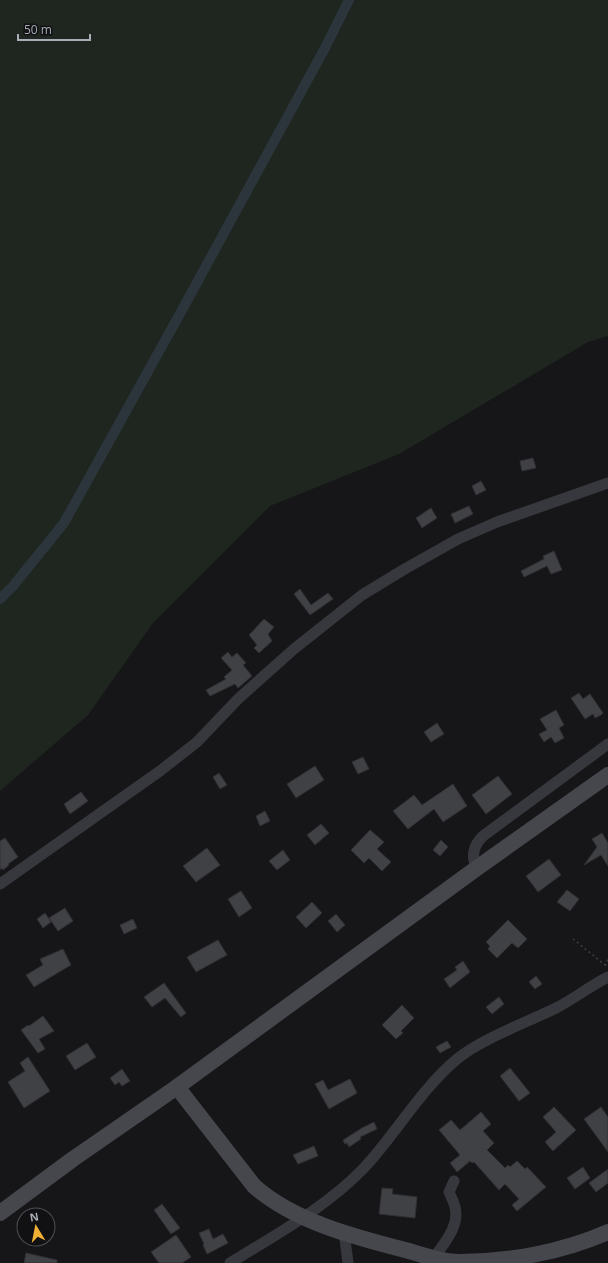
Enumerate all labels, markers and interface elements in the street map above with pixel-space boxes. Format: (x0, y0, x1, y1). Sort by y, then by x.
scale bar (18, 16, 90, 42)
text: 50 m (24, 21, 52, 38)
north arrow (16, 1207, 56, 1247)
text: N (28, 1208, 40, 1225)

